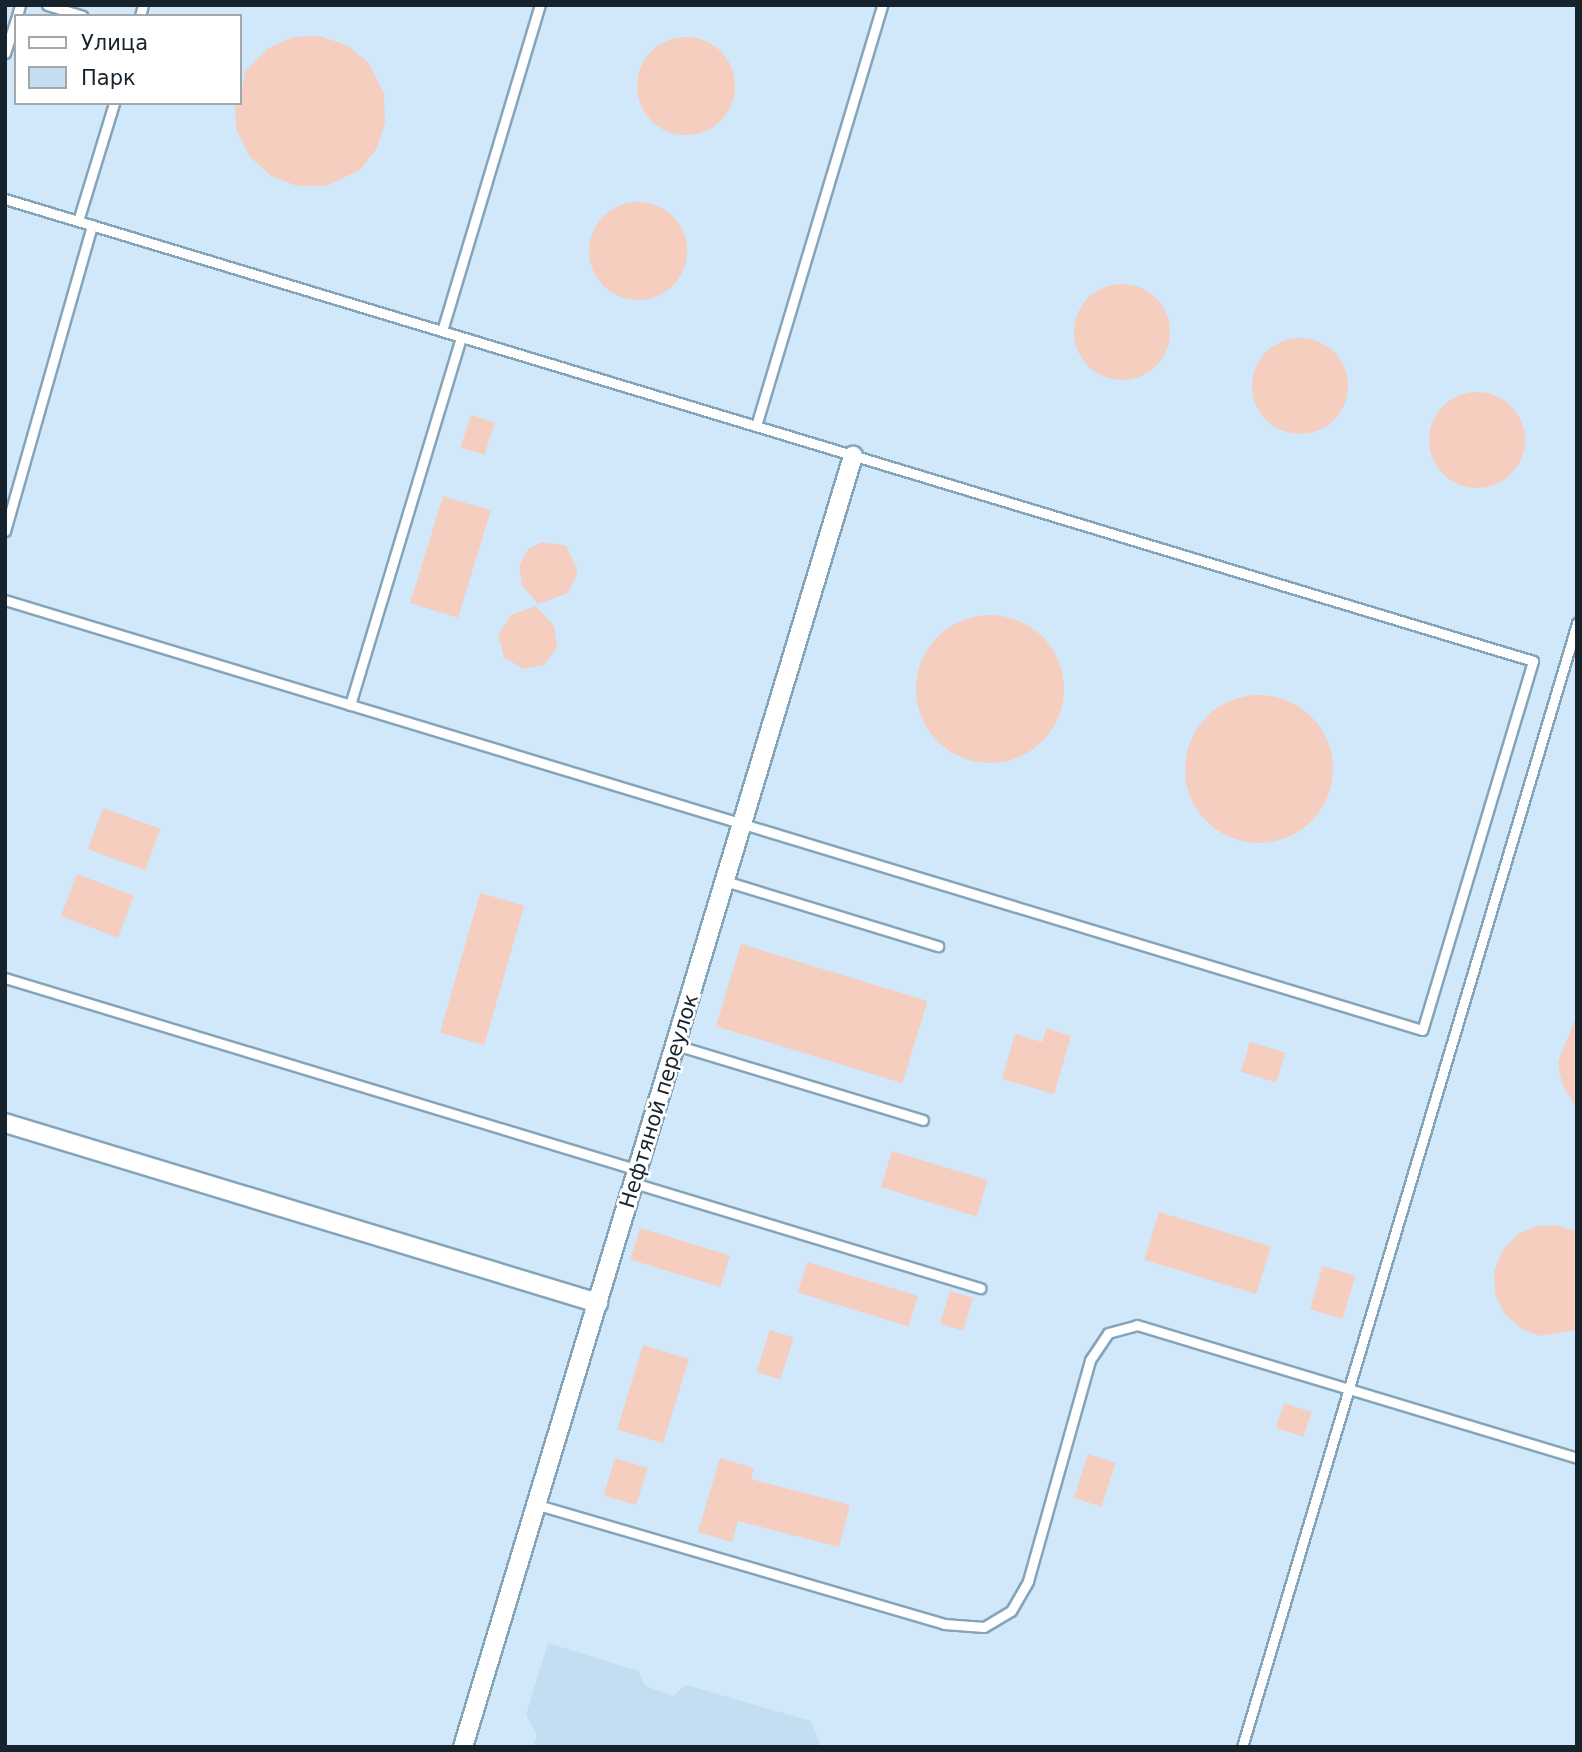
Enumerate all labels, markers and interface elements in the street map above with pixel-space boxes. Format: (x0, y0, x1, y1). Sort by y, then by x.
legend (14, 14, 242, 105)
text: Улица (81, 31, 148, 55)
text: Парк (81, 66, 136, 90)
street label: Нефтяной переулок (614, 991, 704, 1211)

